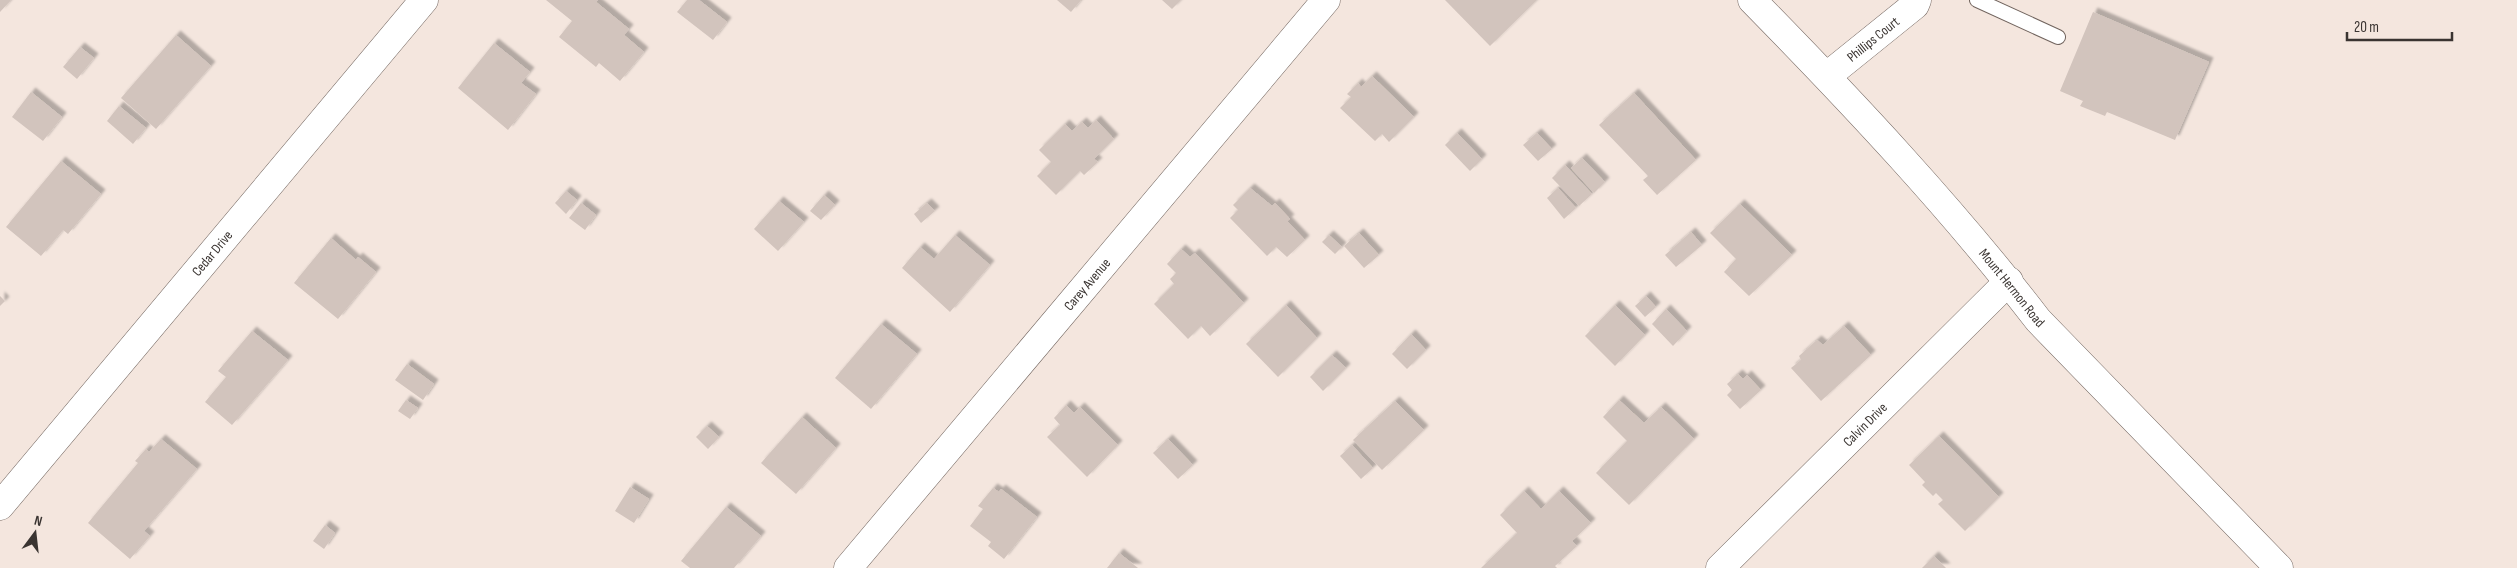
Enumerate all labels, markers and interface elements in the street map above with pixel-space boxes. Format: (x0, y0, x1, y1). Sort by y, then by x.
scale bar (2347, 10, 2452, 42)
street label: Phillips Court (1844, 13, 1903, 66)
text: 20 m (2354, 18, 2379, 37)
street label: Cedar Drive (188, 227, 236, 280)
street label: Mount Hermon Road (1975, 245, 2048, 331)
street label: Carey Avenue (1060, 255, 1114, 314)
street label: Calvin Drive (1839, 399, 1891, 450)
north arrow (10, 508, 60, 558)
text: N (32, 512, 44, 530)

